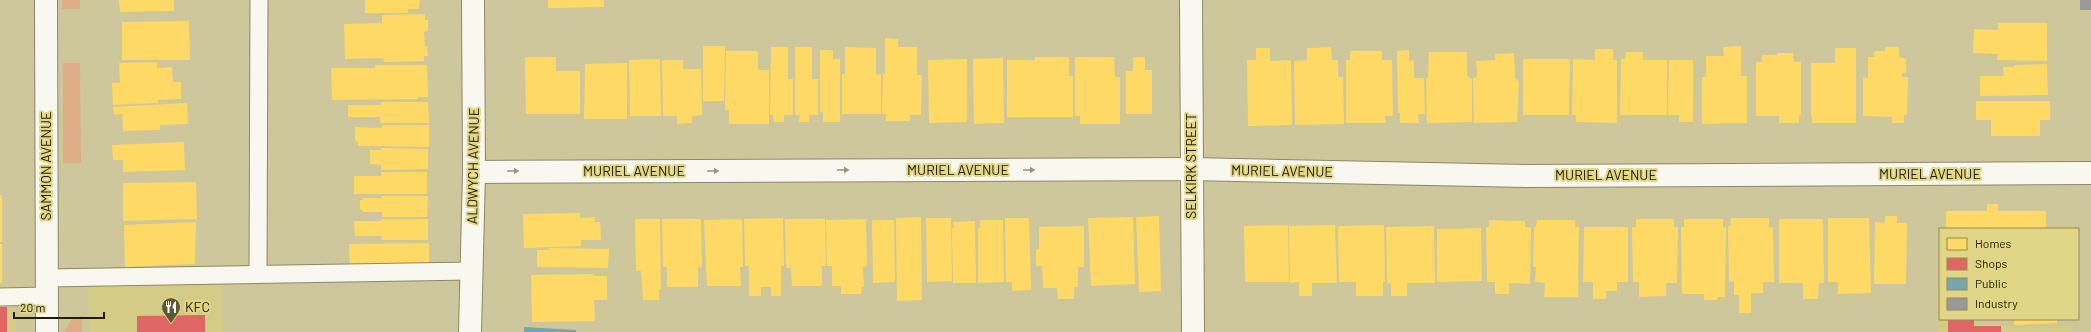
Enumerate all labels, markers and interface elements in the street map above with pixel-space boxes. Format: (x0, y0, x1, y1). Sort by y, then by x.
street label: ALDWYCH AVENUE (463, 108, 482, 224)
street label: SAMMON AVENUE (37, 111, 54, 221)
street label: SELKIRK STREET (1182, 113, 1199, 219)
street label: MURIEL AVENUE (907, 161, 1009, 178)
street label: MURIEL AVENUE (1231, 161, 1333, 180)
street label: MURIEL AVENUE (583, 162, 685, 179)
street label: MURIEL AVENUE (1879, 165, 1981, 182)
street label: MURIEL AVENUE (1555, 166, 1657, 183)
one-way arrow (837, 167, 850, 173)
one-way arrow (1023, 167, 1036, 173)
one-way arrow (507, 168, 520, 174)
one-way arrow (707, 168, 720, 174)
legend (1939, 228, 2079, 320)
text: Homes (1975, 236, 2012, 250)
text: Shops (1975, 256, 2008, 270)
text: Public (1975, 276, 2007, 290)
scale bar (14, 294, 104, 320)
restaurant icon: KFC (160, 296, 182, 324)
text: Industry (1975, 296, 2018, 310)
place label: KFC (185, 298, 210, 315)
text: 20 m (20, 300, 46, 314)

